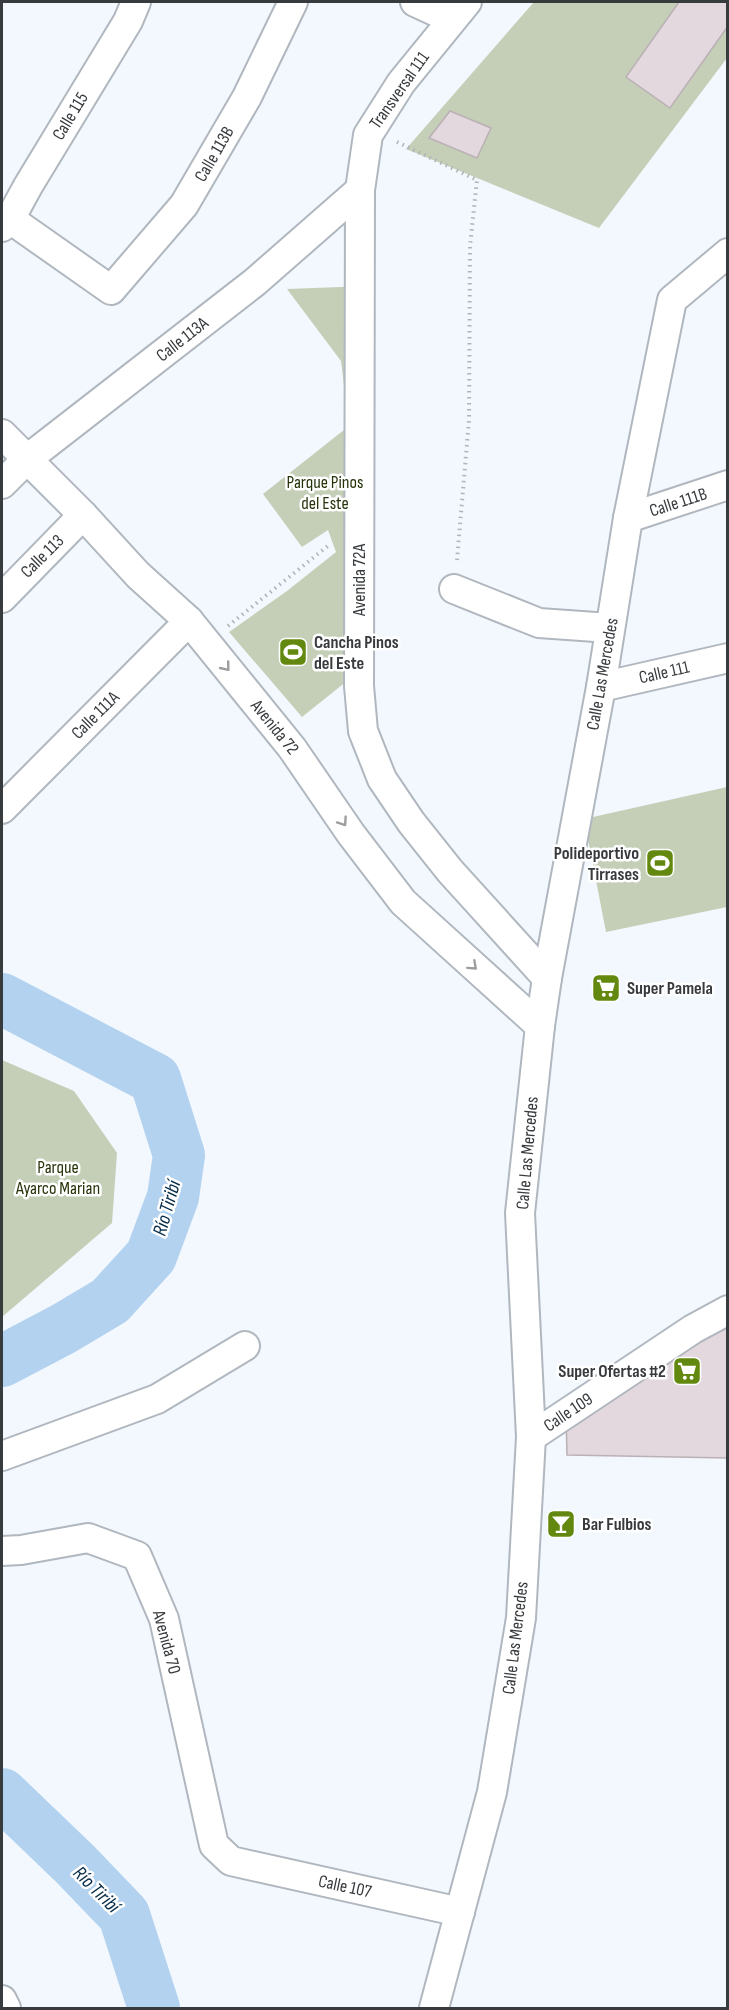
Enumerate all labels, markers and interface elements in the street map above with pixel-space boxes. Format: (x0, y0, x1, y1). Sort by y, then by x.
street label: Transversal 111 (365, 47, 434, 133)
street label: Calle 115 (48, 89, 93, 144)
street label: Calle 113B (190, 123, 239, 186)
street label: Calle 113A (152, 312, 213, 366)
park label: Parque Pinos del Este (287, 472, 363, 514)
street label: Calle 111B (647, 483, 710, 522)
street label: Calle 113 (16, 530, 68, 582)
street label: Avenida 72A (349, 544, 370, 617)
street label: Calle Las Mercedes (582, 616, 623, 732)
place label: Cancha Pinos del Este (314, 632, 399, 674)
sports icon: Cancha Pinos del Este (277, 636, 309, 668)
street label: Calle 111 (637, 656, 692, 688)
one-way arrow (218, 660, 229, 671)
street label: Calle 111A (67, 687, 124, 744)
street label: Avenida 72 (246, 695, 303, 759)
one-way arrow (336, 815, 347, 826)
place label: Polideportivo Tirrases (554, 843, 639, 885)
sports icon: Polideportivo Tirrases (644, 847, 676, 879)
one-way arrow (467, 959, 477, 970)
supermarket icon: Super Pamela (590, 972, 622, 1004)
place label: Super Pamela (627, 978, 713, 999)
street label: Calle Las Mercedes (512, 1096, 543, 1210)
park label: Parque Ayarco Marian (15, 1157, 100, 1199)
water label: Río Tiribí (148, 1176, 187, 1239)
supermarket icon: Super Ofertas #2 (671, 1355, 703, 1387)
place label: Super Ofertas #2 (558, 1361, 666, 1382)
street label: Calle 109 (540, 1388, 597, 1436)
bar icon: Bar Fulbios (545, 1508, 577, 1540)
place label: Bar Fulbios (582, 1514, 652, 1535)
street label: Calle Las Mercedes (498, 1580, 533, 1696)
street label: Avenida 70 (148, 1607, 185, 1676)
water label: Río Tiribí (68, 1861, 126, 1920)
street label: Calle 107 (316, 1871, 374, 1903)

